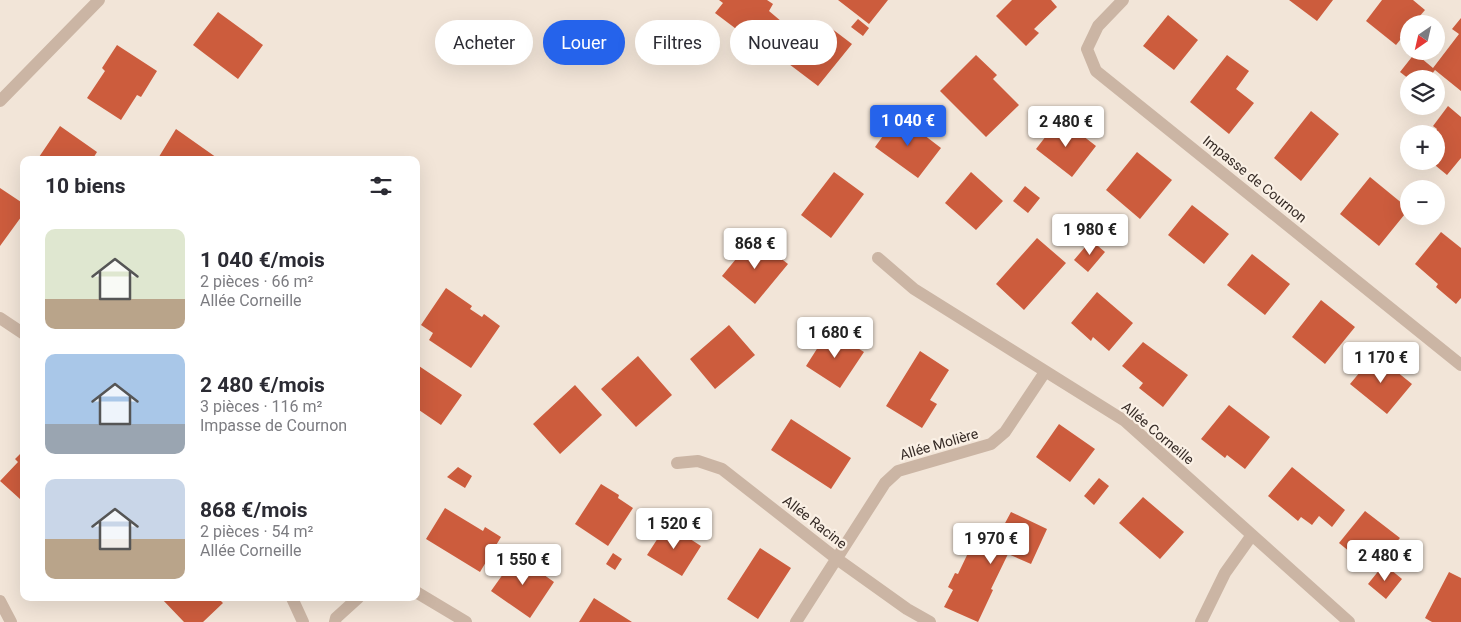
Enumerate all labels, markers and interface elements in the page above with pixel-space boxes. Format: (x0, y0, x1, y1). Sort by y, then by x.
north arrow (1400, 15, 1445, 60)
map controls (1400, 15, 1445, 225)
chip: Acheter (435, 20, 533, 65)
chip: Louer (543, 20, 625, 65)
chip: Filtres (635, 20, 720, 65)
chip: Nouveau (730, 20, 837, 65)
button: layers (1400, 70, 1445, 115)
pin: 1 040 € (862, 104, 954, 147)
pin: 2 480 € (1020, 106, 1112, 148)
text: 1 040 € (881, 111, 935, 130)
text: 2 480 € (1039, 112, 1093, 131)
button: + (1400, 125, 1445, 170)
street label: Impasse de Cournon (1200, 132, 1310, 226)
icon: filters (367, 172, 395, 200)
text: 10 biens (45, 174, 126, 198)
button: − (1400, 180, 1445, 225)
pin: 1 980 € (1044, 214, 1136, 256)
text: 1 980 € (1063, 220, 1117, 239)
pin: 868 € (720, 228, 790, 270)
text: 868 € (735, 234, 775, 253)
text: 1 040 €/mois (200, 248, 325, 272)
icon: home (85, 249, 145, 309)
text: 2 pièces · 66 m² (200, 272, 313, 291)
text: Allée Corneille (200, 291, 302, 310)
pin: 1 680 € (789, 316, 881, 359)
text: 1 680 € (808, 323, 862, 342)
pin: 1 170 € (1335, 342, 1427, 384)
text: 1 170 € (1354, 348, 1408, 367)
text: 2 480 €/mois (200, 373, 325, 397)
icon: home (85, 374, 145, 434)
text: 3 pièces · 116 m² (200, 397, 322, 416)
street label: Allée Corneille (1119, 398, 1197, 468)
text: Impasse de Cournon (200, 416, 347, 435)
street label: Allée Molière (898, 425, 980, 463)
street label: Allée Racine (780, 492, 850, 552)
text: 868 €/mois (200, 498, 308, 522)
icon: home (85, 499, 145, 559)
pin: 1 520 € (628, 508, 720, 550)
text: 1 520 € (647, 514, 701, 533)
text: 2 pièces · 54 m² (200, 522, 313, 541)
pin: 1 970 € (945, 522, 1037, 565)
text: 1 970 € (964, 529, 1018, 548)
pin: 2 480 € (1339, 540, 1431, 582)
text: Allée Corneille (200, 541, 302, 560)
pin: 1 550 € (477, 544, 569, 586)
text: 2 480 € (1358, 546, 1412, 565)
text: 1 550 € (496, 550, 550, 569)

